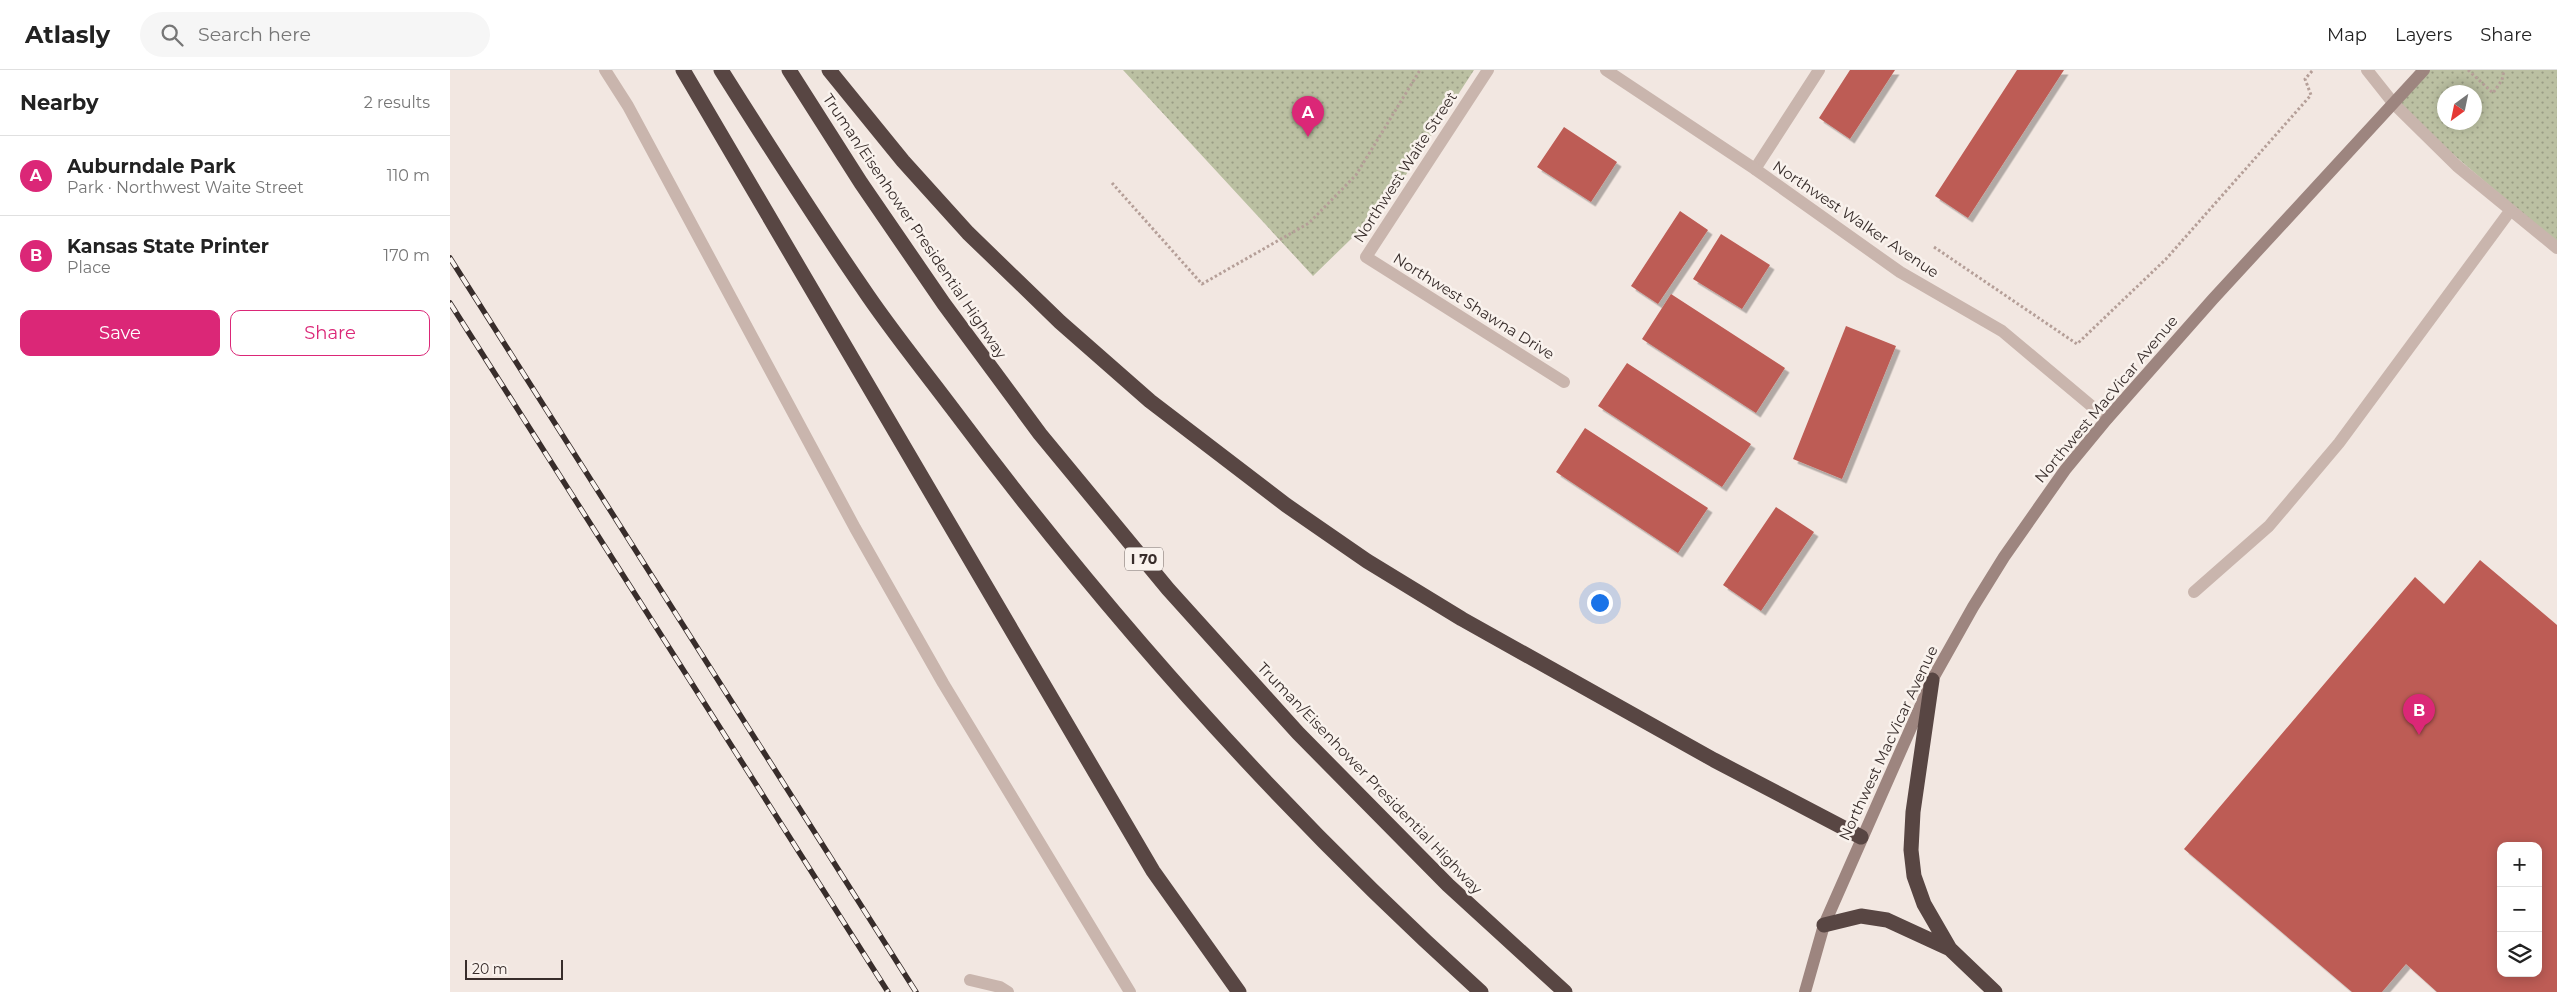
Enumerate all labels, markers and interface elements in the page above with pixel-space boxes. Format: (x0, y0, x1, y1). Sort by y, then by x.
search box (140, 12, 490, 57)
text: Atlasly (25, 20, 110, 49)
icon: search (158, 21, 186, 49)
text: Search here (198, 23, 311, 46)
text: Map (2327, 24, 2367, 46)
text: Layers (2395, 24, 2452, 46)
text: Share (2480, 24, 2532, 46)
north arrow (2437, 85, 2482, 130)
street label: Northwest Waite Street (1349, 88, 1461, 246)
text: Nearby (20, 90, 99, 115)
street label: Truman/Eisenhower Presidential Highway (819, 90, 1012, 363)
text: 2 results (364, 93, 430, 112)
pin: A (1292, 96, 1324, 137)
text: Auburndale Park (67, 155, 236, 178)
street label: Northwest Walker Avenue (1769, 156, 1943, 282)
text: A (30, 166, 42, 185)
text: 110 m (387, 166, 430, 185)
text: Park · Northwest Waite Street (67, 178, 304, 197)
text: Kansas State Printer (67, 235, 269, 258)
text: B (30, 246, 42, 265)
text: 170 m (383, 246, 430, 265)
street label: Northwest Shawna Drive (1390, 248, 1558, 364)
text: Place (67, 258, 111, 277)
button: Save (20, 310, 220, 356)
button: Share (230, 310, 430, 356)
street label: Northwest MacVicar Avenue (2030, 311, 2182, 487)
road number: I 70 (1125, 548, 1163, 570)
your location (1587, 590, 1613, 616)
street label: Northwest MacVicar Avenue (1834, 643, 1942, 843)
street label: Truman/Eisenhower Presidential Highway (1254, 658, 1487, 899)
pin: B (2403, 694, 2435, 735)
map controls (2497, 842, 2542, 977)
button: + (2497, 842, 2542, 887)
button: − (2497, 887, 2542, 932)
button: layers (2497, 932, 2542, 977)
scale bar (465, 957, 562, 980)
text: 20 m (472, 960, 508, 978)

